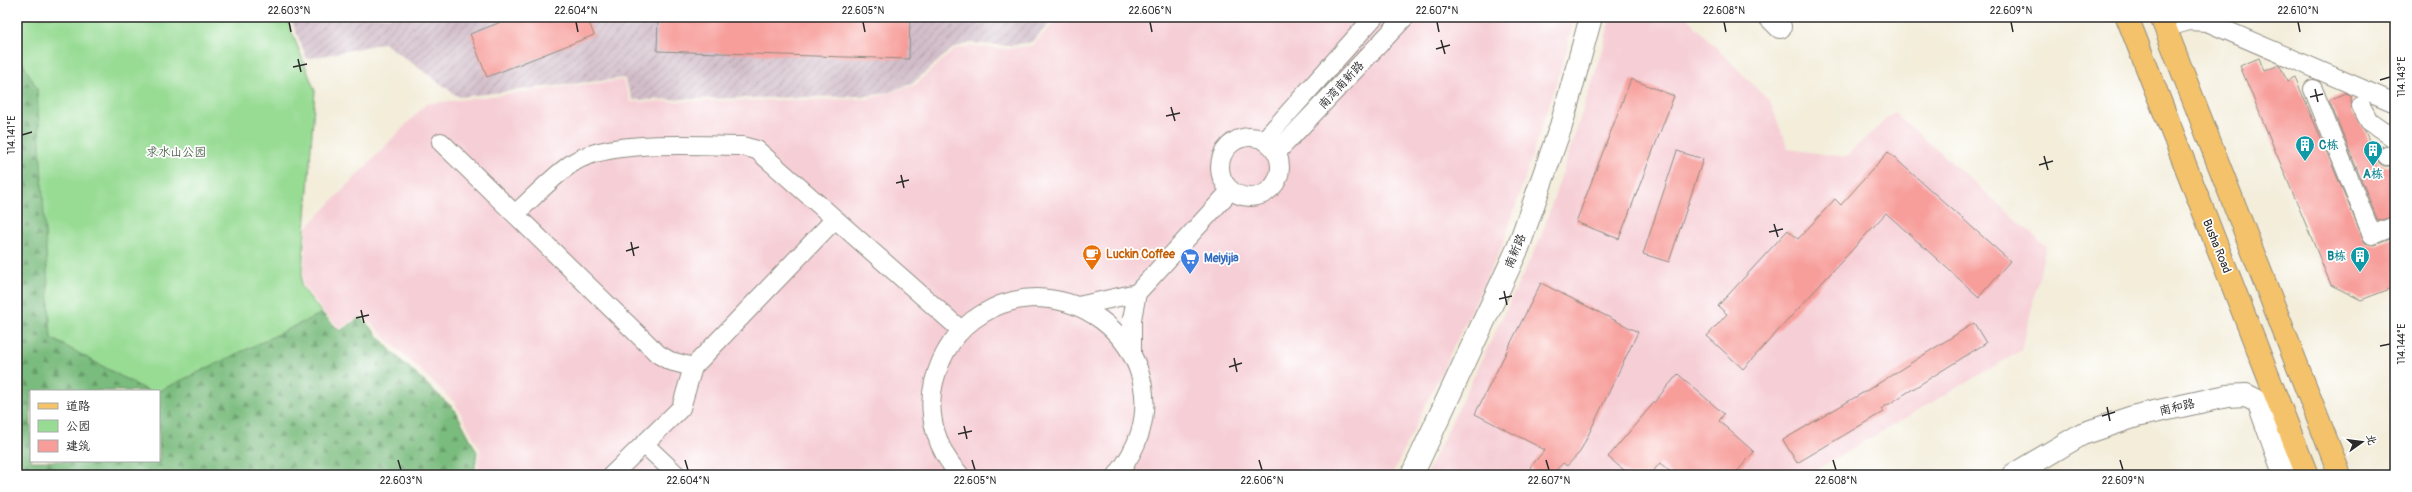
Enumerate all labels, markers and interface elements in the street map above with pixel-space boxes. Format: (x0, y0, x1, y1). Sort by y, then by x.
text: 22.603°N (268, 5, 311, 17)
text: 22.604°N (555, 5, 598, 17)
text: 22.605°N (842, 5, 885, 17)
text: 22.606°N (1129, 5, 1172, 17)
text: 22.607°N (1416, 5, 1458, 17)
text: 22.608°N (1703, 5, 1745, 17)
text: 22.609°N (1990, 5, 2032, 17)
text: 22.610°N (2277, 5, 2319, 17)
text: 114.143°E (2396, 57, 2408, 97)
street label: 南湾南新路 (1315, 58, 1367, 112)
text: 114.141°E (6, 115, 18, 155)
building icon: C栋 (2294, 134, 2316, 162)
place label: C栋 (2319, 138, 2338, 153)
building icon: A栋 (2362, 139, 2384, 167)
park label: 求水山公园 (146, 145, 206, 160)
place label: A栋 (2363, 167, 2383, 182)
street label: Busha Road (2199, 217, 2234, 275)
street label: 南新路 (1502, 232, 1529, 271)
cafe icon: Luckin Coffee (1081, 243, 1103, 271)
building icon: B栋 (2349, 245, 2371, 273)
place label: Luckin Coffee (1106, 247, 1176, 262)
supermarket icon: Meiyijia (1179, 247, 1201, 275)
place label: B栋 (2327, 249, 2346, 264)
place label: Meiyijia (1204, 251, 1239, 266)
text: 114.144°E (2396, 324, 2408, 364)
legend (30, 390, 160, 462)
street label: 南和路 (2158, 396, 2196, 419)
text: 道路 (66, 399, 90, 414)
text: 公园 (66, 419, 90, 434)
north arrow (2342, 422, 2382, 462)
text: 北 (2364, 433, 2379, 447)
text: 建筑 (66, 439, 90, 454)
text: 22.603°N (380, 475, 423, 487)
text: 22.604°N (667, 475, 710, 487)
text: 22.605°N (954, 475, 997, 487)
text: 22.606°N (1241, 475, 1284, 487)
text: 22.607°N (1528, 475, 1570, 487)
text: 22.608°N (1815, 475, 1857, 487)
text: 22.609°N (2102, 475, 2144, 487)

